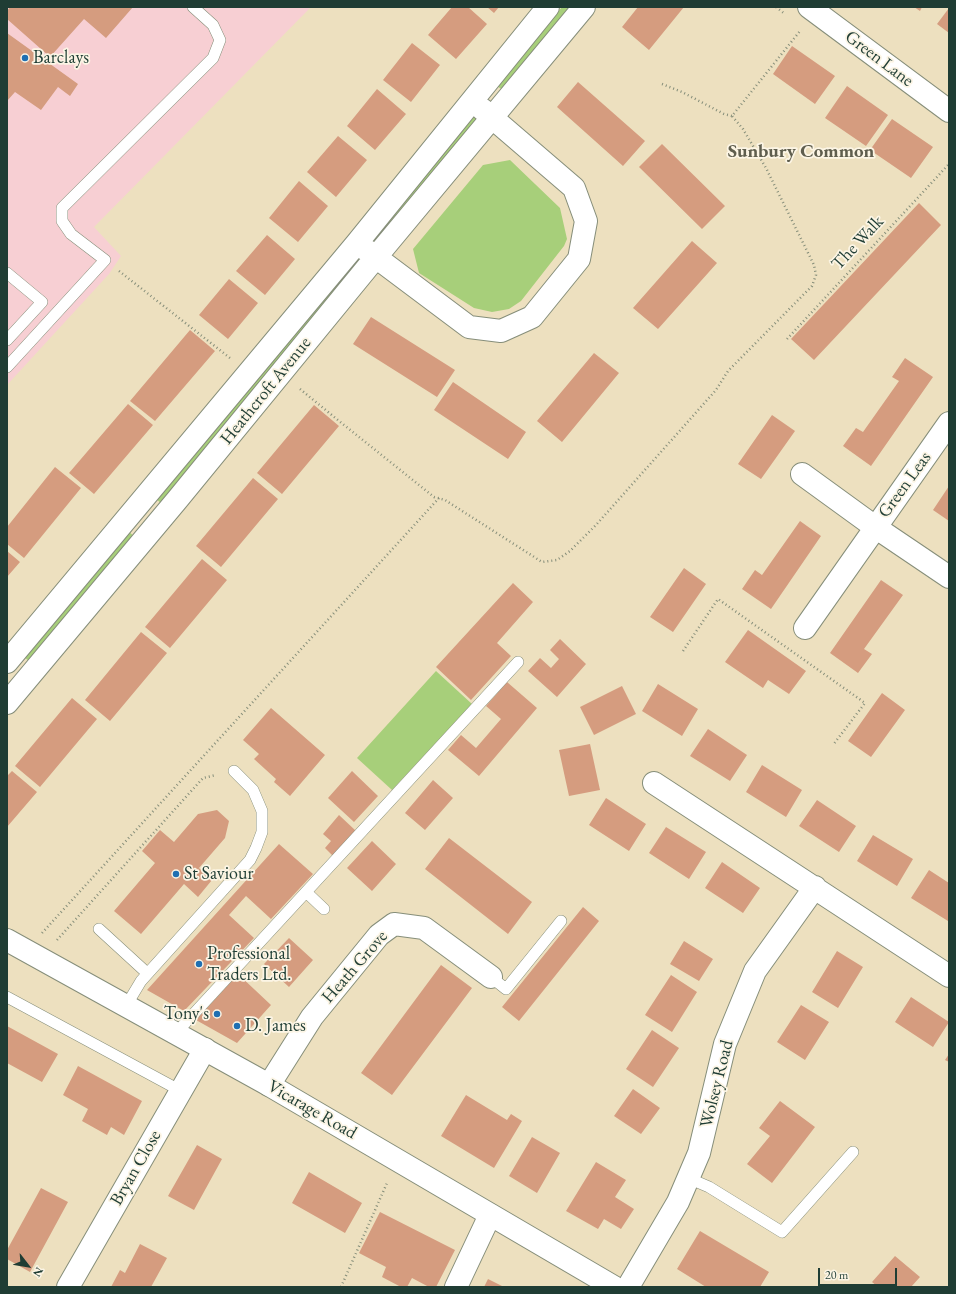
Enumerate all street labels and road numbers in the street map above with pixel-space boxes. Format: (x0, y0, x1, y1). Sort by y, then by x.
street label: Green Lane (840, 26, 918, 92)
street label: The Walk (827, 211, 889, 275)
street label: Heathcroft Avenue (216, 333, 316, 449)
street label: Green Leas (874, 448, 936, 522)
street label: Heath Grove (317, 926, 393, 1008)
street label: Wolsey Road (696, 1038, 738, 1130)
street label: Vicarage Road (263, 1076, 361, 1144)
street label: Bryan Close (106, 1127, 166, 1209)

